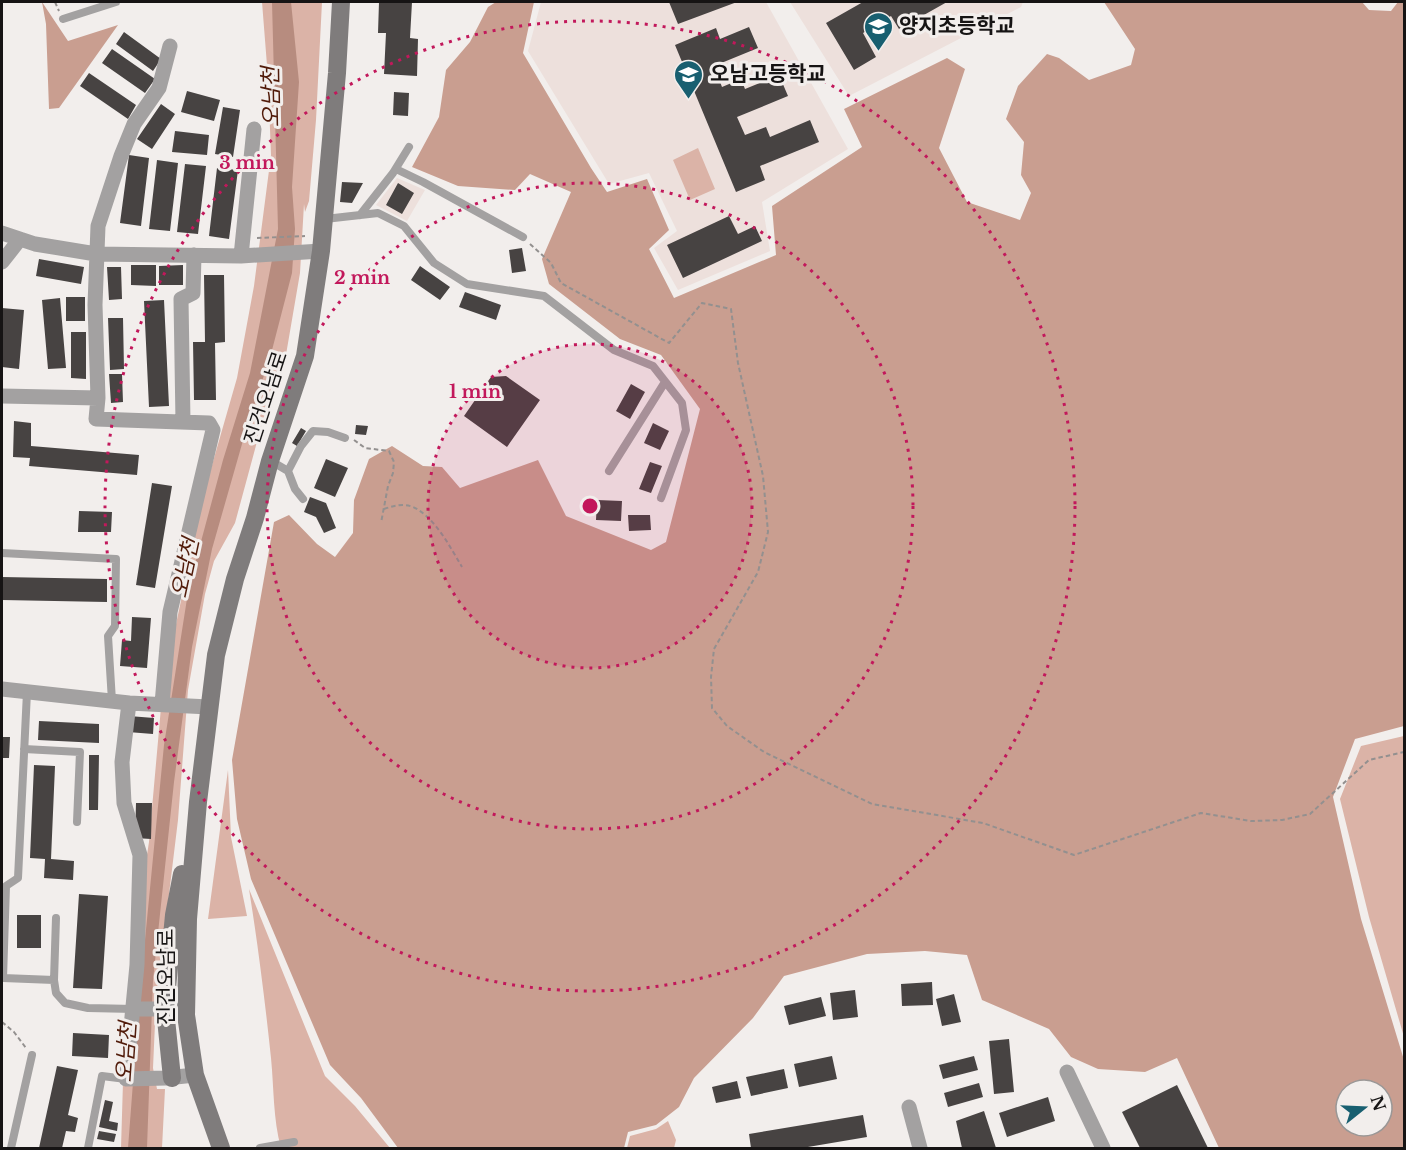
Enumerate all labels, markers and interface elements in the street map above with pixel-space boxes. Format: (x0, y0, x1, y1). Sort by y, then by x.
school or university icon: 양지초등학교 (862, 10, 894, 52)
place label: 양지초등학교 (899, 13, 1015, 39)
school or university icon: 오남고등학교 (673, 58, 705, 100)
place label: 오남고등학교 (710, 61, 826, 87)
water label: 오남천 (257, 64, 285, 128)
text: 3 min (219, 152, 275, 174)
text: 2 min (334, 267, 390, 289)
street label: 진건오남로 (239, 348, 293, 448)
text: 1 min (449, 381, 501, 403)
centre of rings (580, 496, 600, 516)
water label: 오남천 (165, 533, 205, 601)
street label: 진건오남로 (153, 929, 179, 1025)
water label: 오남천 (110, 1018, 142, 1083)
north arrow (1334, 1078, 1394, 1138)
text: N (1366, 1093, 1390, 1114)

